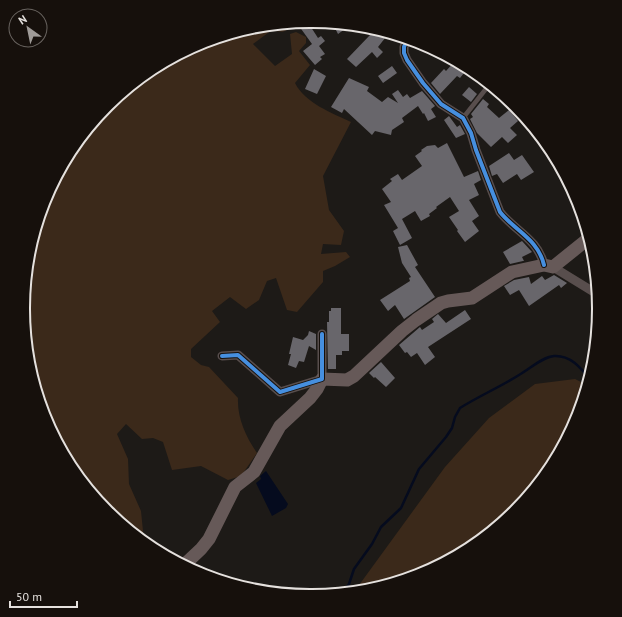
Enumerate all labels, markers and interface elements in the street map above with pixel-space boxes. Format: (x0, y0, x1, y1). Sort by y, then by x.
north arrow (8, 8, 48, 48)
text: N (16, 12, 29, 27)
scale bar (10, 583, 77, 609)
text: 50 m (16, 589, 42, 604)

